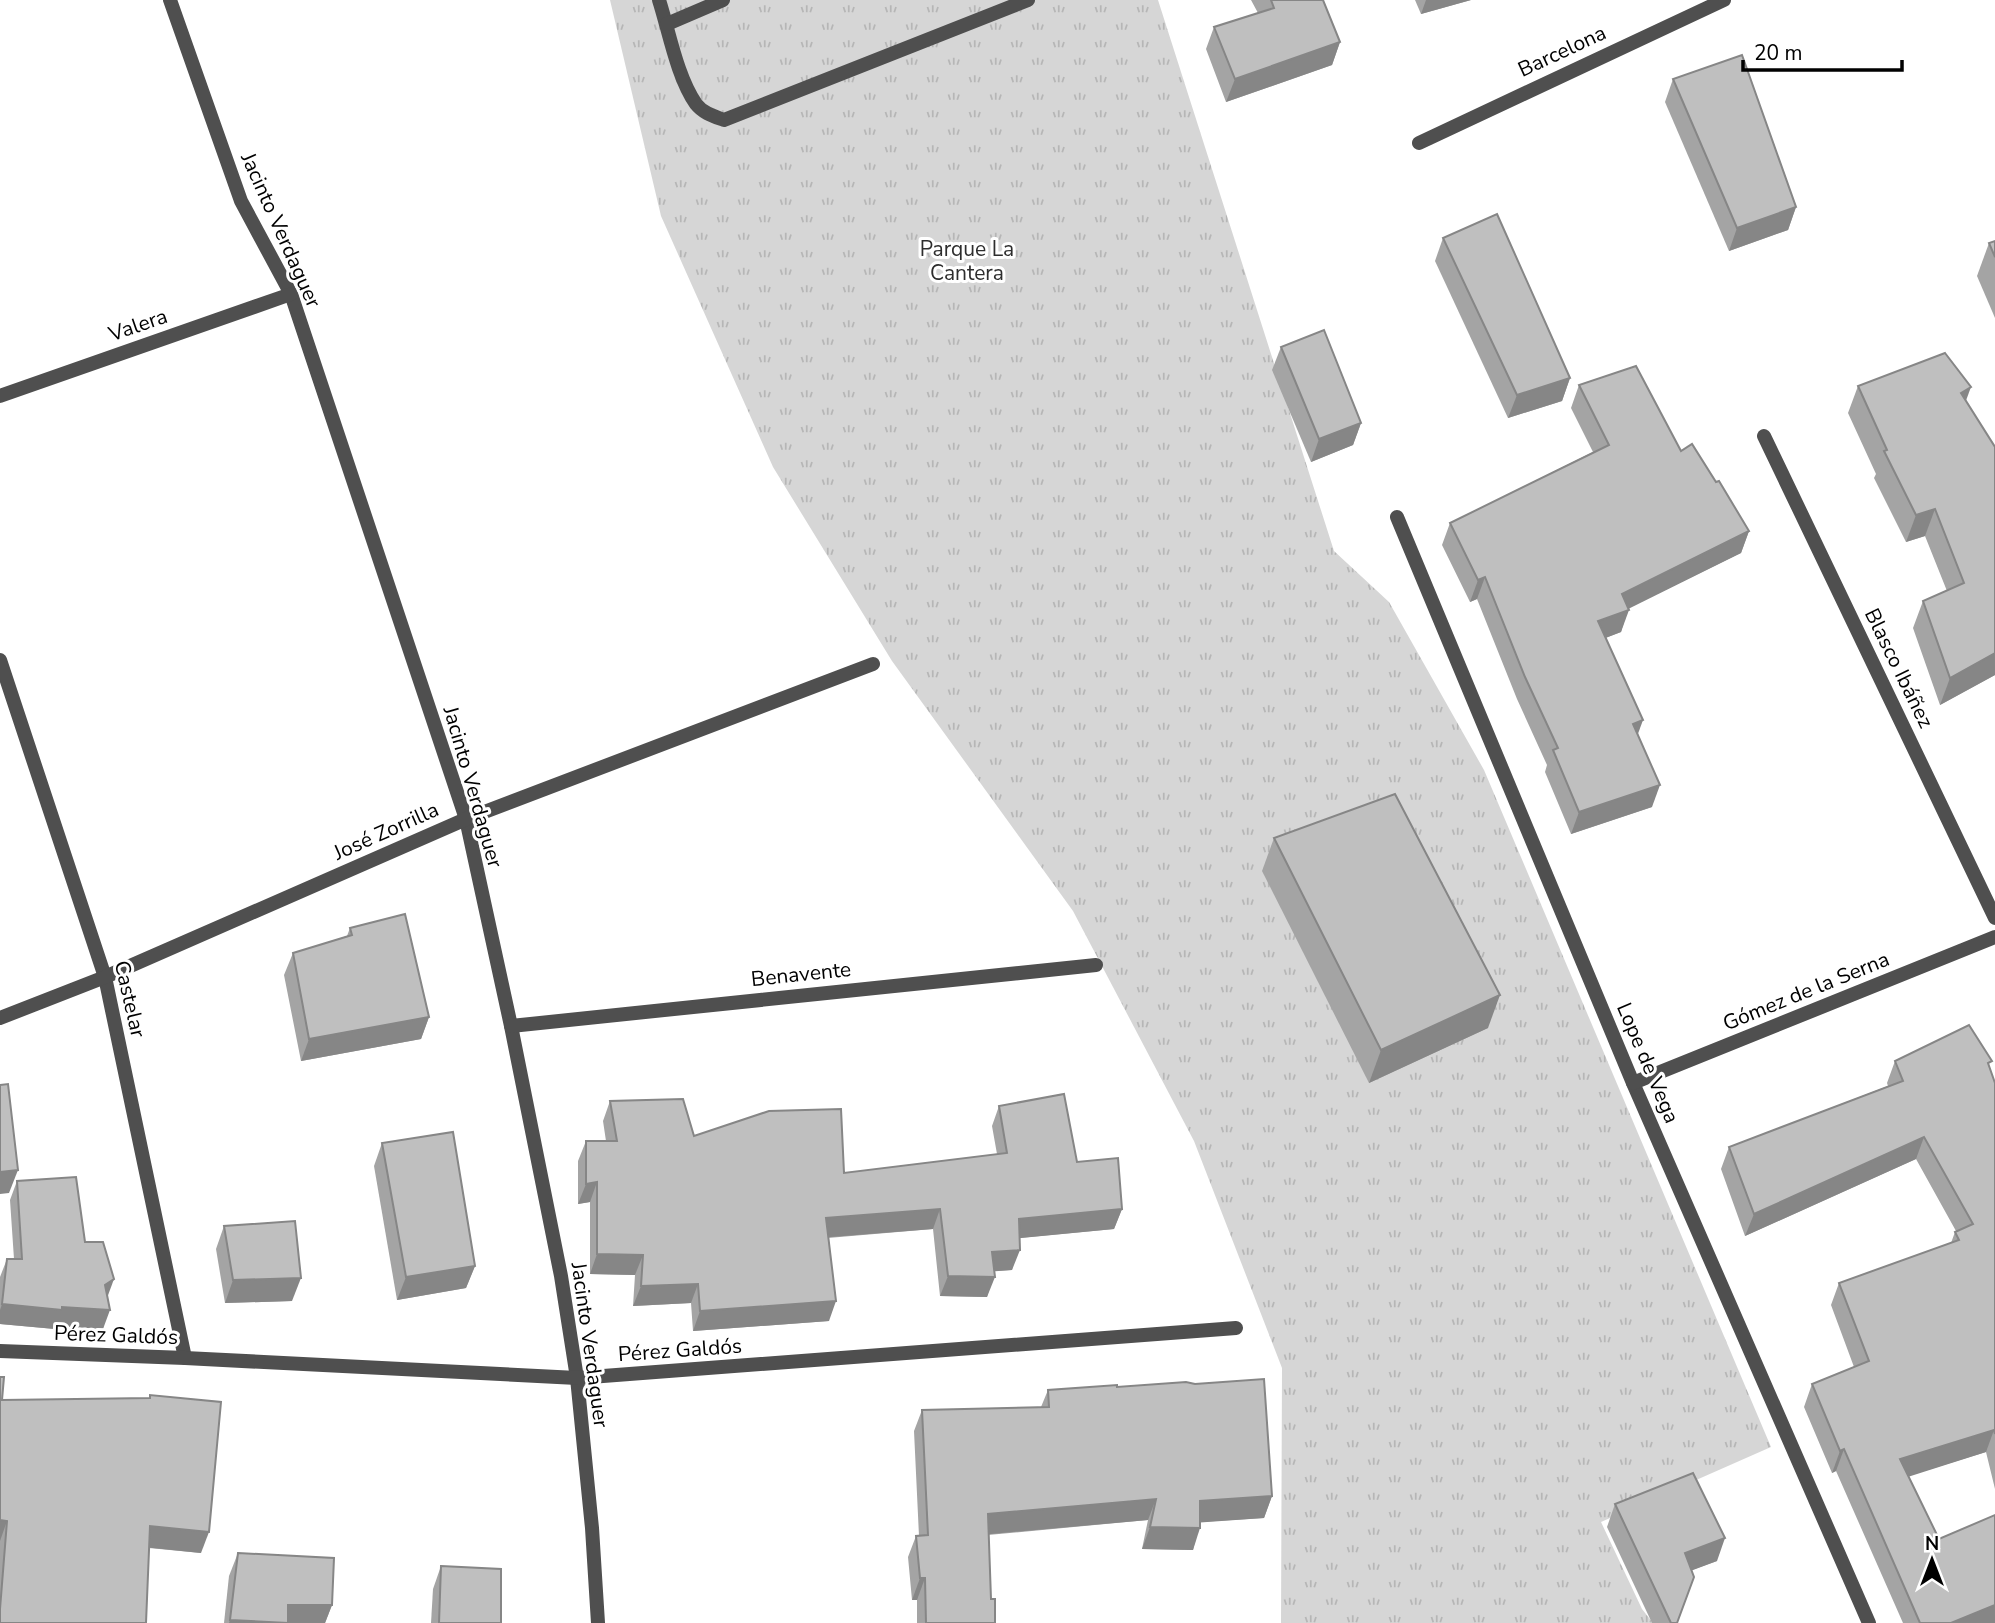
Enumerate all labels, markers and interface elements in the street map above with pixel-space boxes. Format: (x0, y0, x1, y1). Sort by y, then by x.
street label: Barcelona (1513, 18, 1611, 84)
scale bar (1743, 28, 1902, 72)
text: 20 m (1754, 39, 1803, 67)
street label: Jacinto Verdaguer (234, 147, 328, 312)
park label: Parque La Cantera (920, 235, 1014, 287)
street label: Valera (104, 302, 171, 348)
street label: Blasco Ibáñez (1858, 604, 1940, 733)
street label: Jacinto Verdaguer (436, 702, 510, 871)
street label: José Zorrilla (328, 795, 443, 867)
street label: Gómez de la Serna (1719, 945, 1893, 1037)
street label: Benavente (750, 955, 852, 993)
street label: Castelar (108, 958, 153, 1041)
street label: Lope de Vega (1610, 998, 1686, 1128)
street label: Jacinto Verdaguer (564, 1260, 616, 1430)
street label: Pérez Galdós (53, 1319, 179, 1351)
street label: Pérez Galdós (617, 1332, 743, 1368)
north arrow (1897, 1525, 1967, 1595)
text: N (1925, 1531, 1939, 1557)

